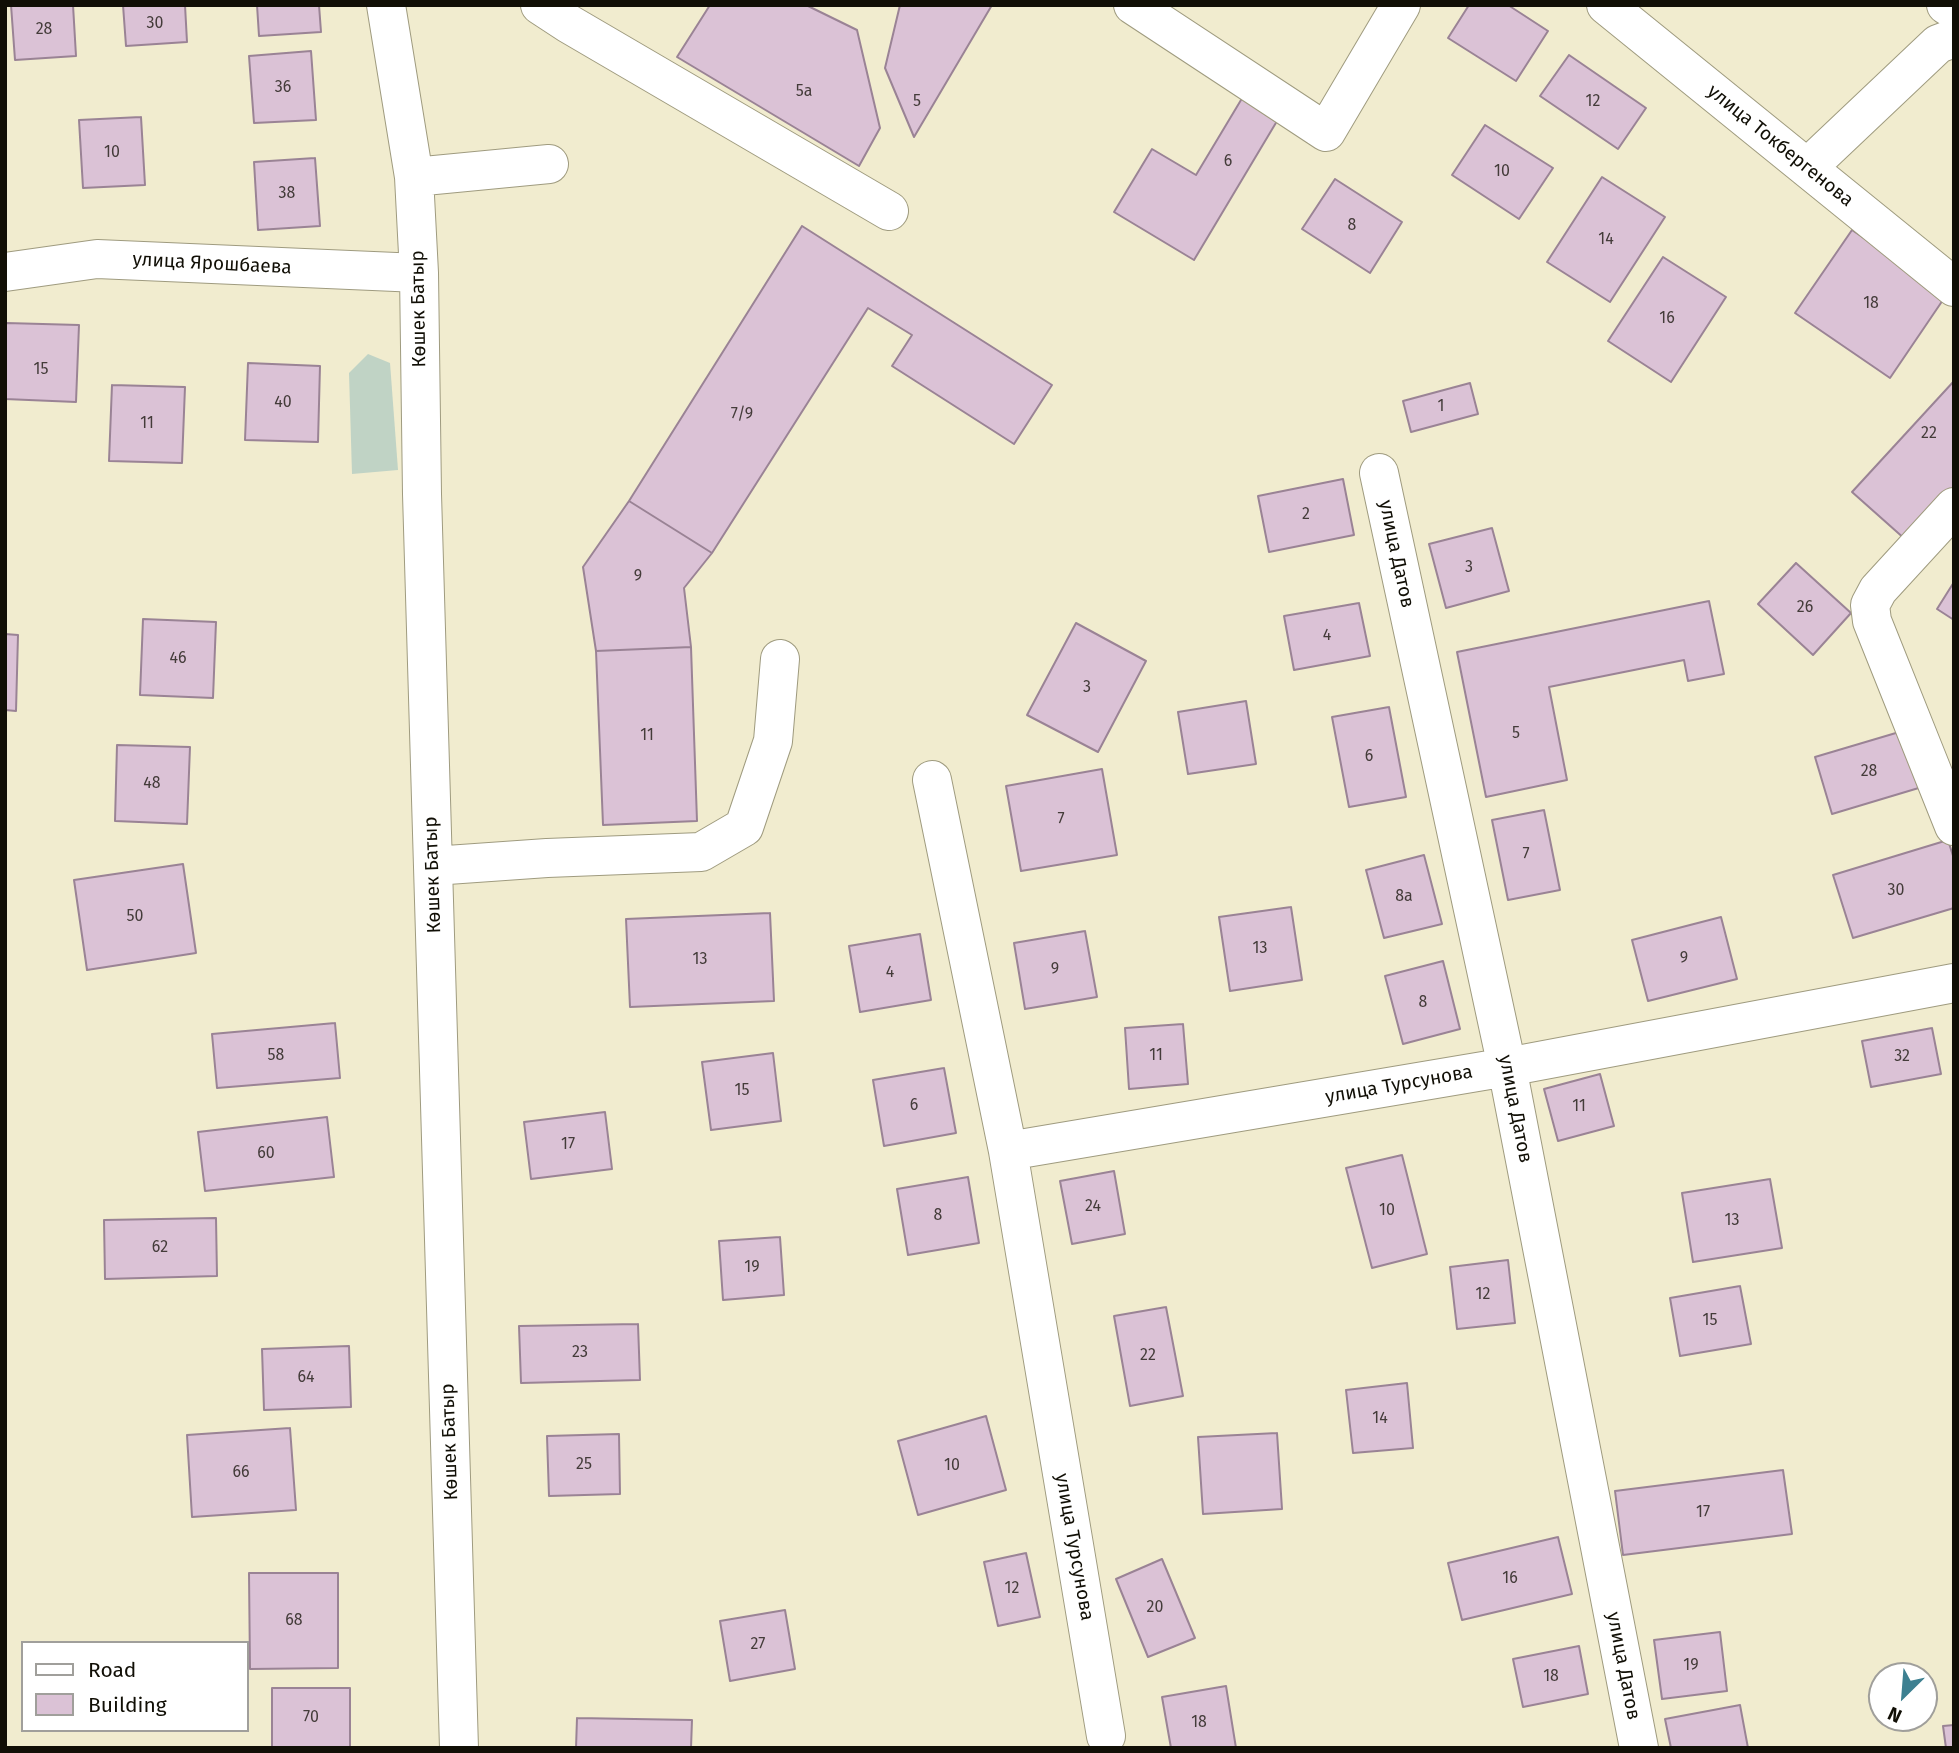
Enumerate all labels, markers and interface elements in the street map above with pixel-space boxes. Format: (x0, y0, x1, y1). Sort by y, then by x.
house number: 30 (147, 14, 163, 34)
house number: 28 (36, 20, 52, 40)
house number: 36 (275, 78, 291, 98)
street label: улица Токбергенова (1702, 80, 1858, 212)
house number: 5а (796, 82, 812, 102)
house number: 5 (913, 92, 921, 112)
house number: 12 (1586, 92, 1600, 112)
house number: 10 (104, 143, 120, 163)
house number: 6 (1224, 152, 1232, 172)
house number: 10 (1494, 162, 1510, 182)
house number: 38 (279, 184, 295, 204)
house number: 8 (1348, 216, 1356, 236)
house number: 14 (1598, 230, 1614, 250)
street label: улица Ярошбаева (132, 248, 292, 280)
street label: Көшек Батыр (407, 250, 431, 368)
house number: 18 (1863, 294, 1879, 314)
house number: 16 (1659, 309, 1675, 329)
house number: 15 (34, 360, 48, 380)
house number: 40 (274, 393, 292, 413)
house number: 1 (1438, 397, 1444, 417)
house number: 7/9 (731, 405, 753, 425)
house number: 11 (140, 414, 154, 434)
house number: 22 (1921, 424, 1937, 444)
street label: улица Датов (1373, 498, 1419, 610)
house number: 2 (1302, 505, 1310, 525)
house number: 3 (1465, 558, 1473, 578)
house number: 9 (634, 567, 642, 587)
house number: 26 (1797, 598, 1813, 618)
house number: 4 (1323, 626, 1331, 646)
house number: 46 (169, 649, 187, 669)
house number: 3 (1083, 678, 1091, 698)
house number: 5 (1512, 724, 1520, 744)
house number: 11 (640, 726, 654, 746)
house number: 6 (1365, 747, 1373, 767)
house number: 28 (1861, 762, 1877, 782)
house number: 48 (143, 774, 161, 794)
house number: 7 (1057, 810, 1065, 830)
street label: Көшек Батыр (420, 816, 446, 934)
house number: 7 (1522, 845, 1530, 865)
house number: 30 (1888, 881, 1904, 901)
house number: 8а (1395, 887, 1413, 907)
house number: 50 (127, 907, 143, 927)
house number: 13 (1253, 939, 1267, 959)
house number: 9 (1680, 949, 1688, 969)
house number: 13 (693, 950, 707, 970)
house number: 9 (1051, 960, 1059, 980)
house number: 4 (886, 963, 894, 983)
house number: 8 (1419, 993, 1427, 1013)
house number: 58 (268, 1046, 284, 1066)
house number: 11 (1149, 1046, 1163, 1066)
house number: 32 (1894, 1047, 1910, 1067)
street label: улица Датов (1493, 1053, 1537, 1165)
street label: улица Турсунова (1323, 1061, 1475, 1109)
house number: 15 (735, 1081, 749, 1101)
house number: 6 (910, 1096, 918, 1116)
house number: 11 (1572, 1097, 1586, 1117)
house number: 17 (561, 1135, 575, 1155)
house number: 60 (257, 1144, 275, 1164)
house number: 24 (1085, 1197, 1101, 1217)
house number: 10 (1379, 1201, 1395, 1221)
house number: 8 (934, 1206, 942, 1226)
house number: 13 (1725, 1211, 1739, 1231)
house number: 62 (152, 1238, 168, 1258)
house number: 19 (744, 1258, 760, 1278)
house number: 12 (1476, 1285, 1490, 1305)
house number: 15 (1703, 1311, 1717, 1331)
house number: 23 (572, 1343, 588, 1363)
house number: 22 (1140, 1346, 1156, 1366)
house number: 64 (297, 1368, 315, 1388)
street label: Көшек Батыр (437, 1383, 463, 1501)
house number: 14 (1372, 1409, 1388, 1429)
house number: 25 (576, 1455, 592, 1475)
house number: 10 (944, 1456, 960, 1476)
house number: 66 (232, 1463, 250, 1483)
street label: улица Турсунова (1050, 1471, 1098, 1623)
house number: 17 (1696, 1503, 1710, 1523)
house number: 16 (1502, 1569, 1518, 1589)
house number: 12 (1005, 1579, 1019, 1599)
house number: 20 (1147, 1598, 1163, 1618)
street label: улица Датов (1601, 1610, 1645, 1722)
house number: 68 (285, 1611, 303, 1631)
house number: 27 (751, 1635, 765, 1655)
legend (21, 1641, 248, 1732)
house number: 19 (1683, 1656, 1699, 1676)
text: Road (88, 1657, 136, 1683)
north arrow (1868, 1662, 1938, 1732)
house number: 18 (1543, 1667, 1559, 1687)
text: Building (88, 1692, 167, 1718)
text: N (1884, 1702, 1905, 1728)
house number: 70 (303, 1708, 319, 1728)
house number: 18 (1191, 1713, 1207, 1733)

